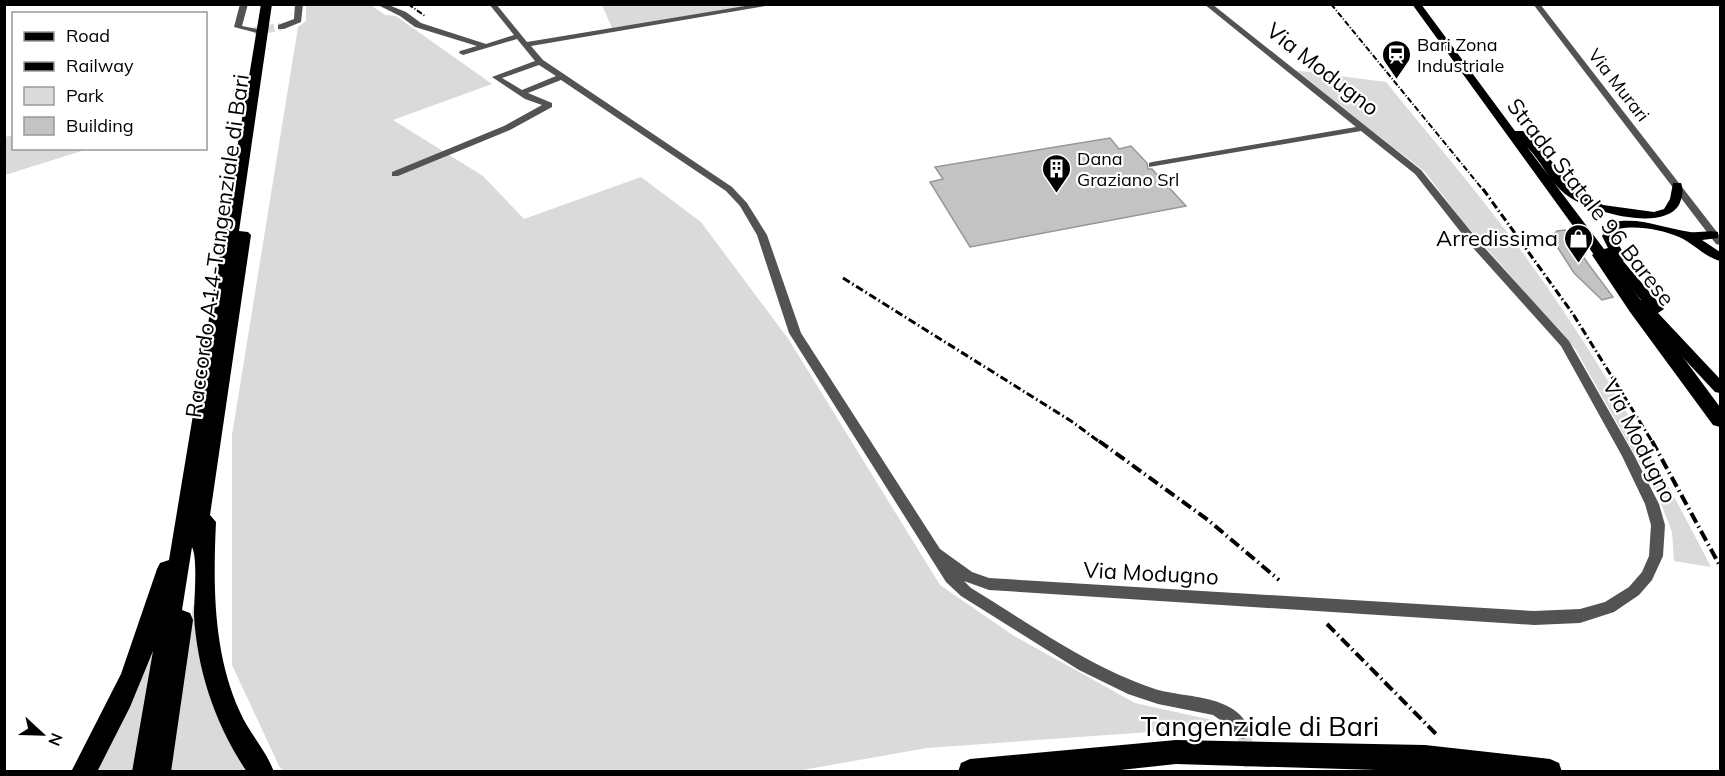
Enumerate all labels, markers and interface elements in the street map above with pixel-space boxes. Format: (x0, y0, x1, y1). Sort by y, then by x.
legend (12, 12, 207, 150)
street label: Via Modugno (1261, 16, 1385, 122)
text: Road (66, 24, 110, 47)
place label: Bari Zona Industriale (1417, 33, 1504, 77)
station icon: Bari Zona Industriale (1380, 38, 1412, 80)
street label: Via Murari (1583, 44, 1655, 126)
text: Railway (66, 54, 134, 77)
street label: Raccordo A14-Tangenziale di Bari (179, 72, 255, 420)
text: Park (66, 84, 105, 107)
street label: Strada Statale 96 Barese (1501, 93, 1681, 311)
text: Building (66, 114, 134, 137)
place label: Dana Graziano Srl (1077, 147, 1179, 191)
building icon: Dana Graziano Srl (1040, 152, 1072, 194)
shop icon: Arredissima (1563, 222, 1595, 264)
place label: Arredissima (1436, 224, 1558, 252)
street label: Via Modugno (1597, 374, 1683, 508)
street label: Via Modugno (1083, 555, 1219, 591)
north arrow (12, 704, 72, 764)
street label: Tangenziale di Bari (1141, 709, 1379, 743)
text: N (44, 730, 67, 749)

